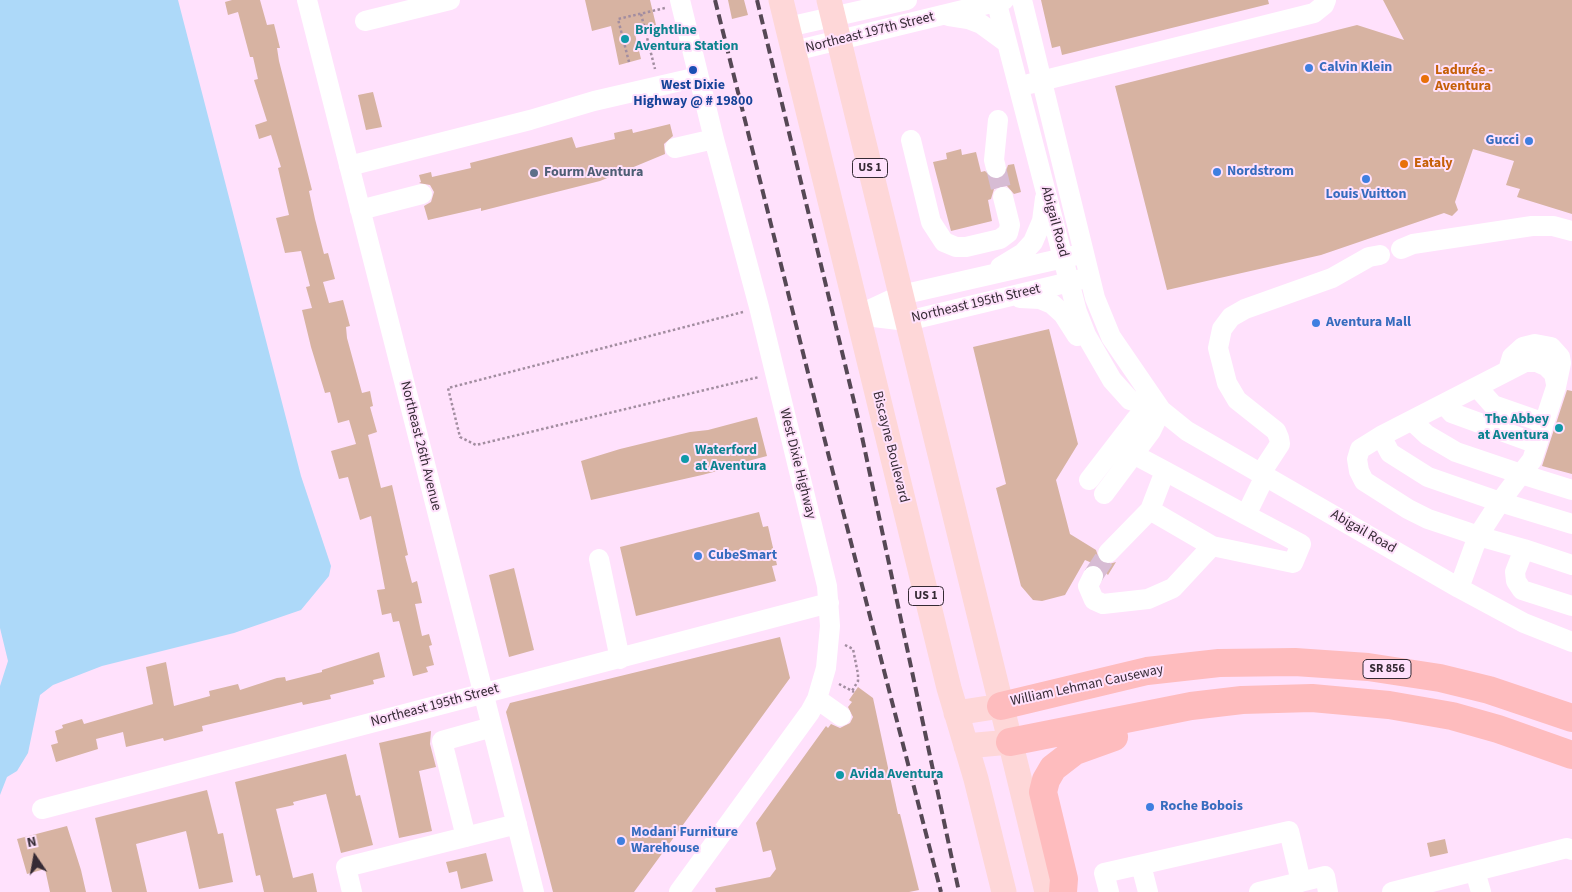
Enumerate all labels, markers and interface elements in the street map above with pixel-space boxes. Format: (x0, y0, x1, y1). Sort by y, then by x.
street label: Northeast 197th Street (804, 9, 936, 57)
place label: Brightline Aventura Station (635, 23, 739, 56)
marker: Brightline Aventura Station (619, 33, 631, 45)
place label: Calvin Klein (1319, 60, 1392, 76)
marker: Calvin Klein (1303, 62, 1315, 74)
place label: Ladurée - Aventura (1435, 63, 1493, 95)
marker: West Dixie Highway @ # 19800 (687, 64, 699, 76)
marker: Ladurée - Aventura (1419, 73, 1431, 85)
place label: West Dixie Highway @ # 19800 (633, 78, 753, 110)
place label: Gucci (1486, 133, 1519, 149)
marker: Gucci (1523, 135, 1535, 147)
place label: Eataly (1414, 156, 1453, 172)
road number: US 1 (852, 158, 888, 178)
marker: Eataly (1398, 158, 1410, 170)
place label: Nordstrom (1227, 164, 1294, 180)
place label: Fourm Aventura (544, 165, 643, 181)
marker: Nordstrom (1211, 166, 1223, 178)
marker: Fourm Aventura (528, 167, 540, 179)
marker: Louis Vuitton (1360, 173, 1372, 185)
street label: Abigail Road (1036, 185, 1072, 259)
place label: Louis Vuitton (1326, 187, 1406, 203)
street label: Northeast 195th Street (910, 281, 1042, 327)
place label: Aventura Mall (1326, 315, 1411, 331)
marker: Aventura Mall (1310, 317, 1322, 329)
street label: Northeast 26th Avenue (396, 379, 444, 513)
street label: Biscayne Boulevard (868, 389, 912, 505)
street label: West Dixie Highway (775, 407, 819, 521)
place label: The Abbey at Aventura (1478, 412, 1549, 444)
marker: The Abbey at Aventura (1553, 422, 1565, 434)
place label: Waterford at Aventura (695, 443, 766, 476)
marker: Waterford at Aventura (679, 453, 691, 465)
street label: Abigail Road (1327, 507, 1399, 557)
place label: CubeSmart (708, 548, 777, 564)
marker: CubeSmart (692, 550, 704, 562)
road number: US 1 (908, 586, 944, 606)
road number: SR 856 (1363, 660, 1411, 679)
street label: William Lehman Causeway (1009, 662, 1165, 710)
street label: Northeast 195th Street (369, 681, 501, 731)
place label: Avida Aventura (850, 767, 943, 783)
marker: Avida Aventura (834, 769, 846, 781)
place label: Roche Bobois (1160, 799, 1243, 815)
marker: Roche Bobois (1144, 801, 1156, 813)
place label: Modani Furniture Warehouse (631, 825, 738, 858)
north arrow (10, 832, 60, 882)
text: N (25, 832, 39, 853)
marker: Modani Furniture Warehouse (615, 835, 627, 847)

